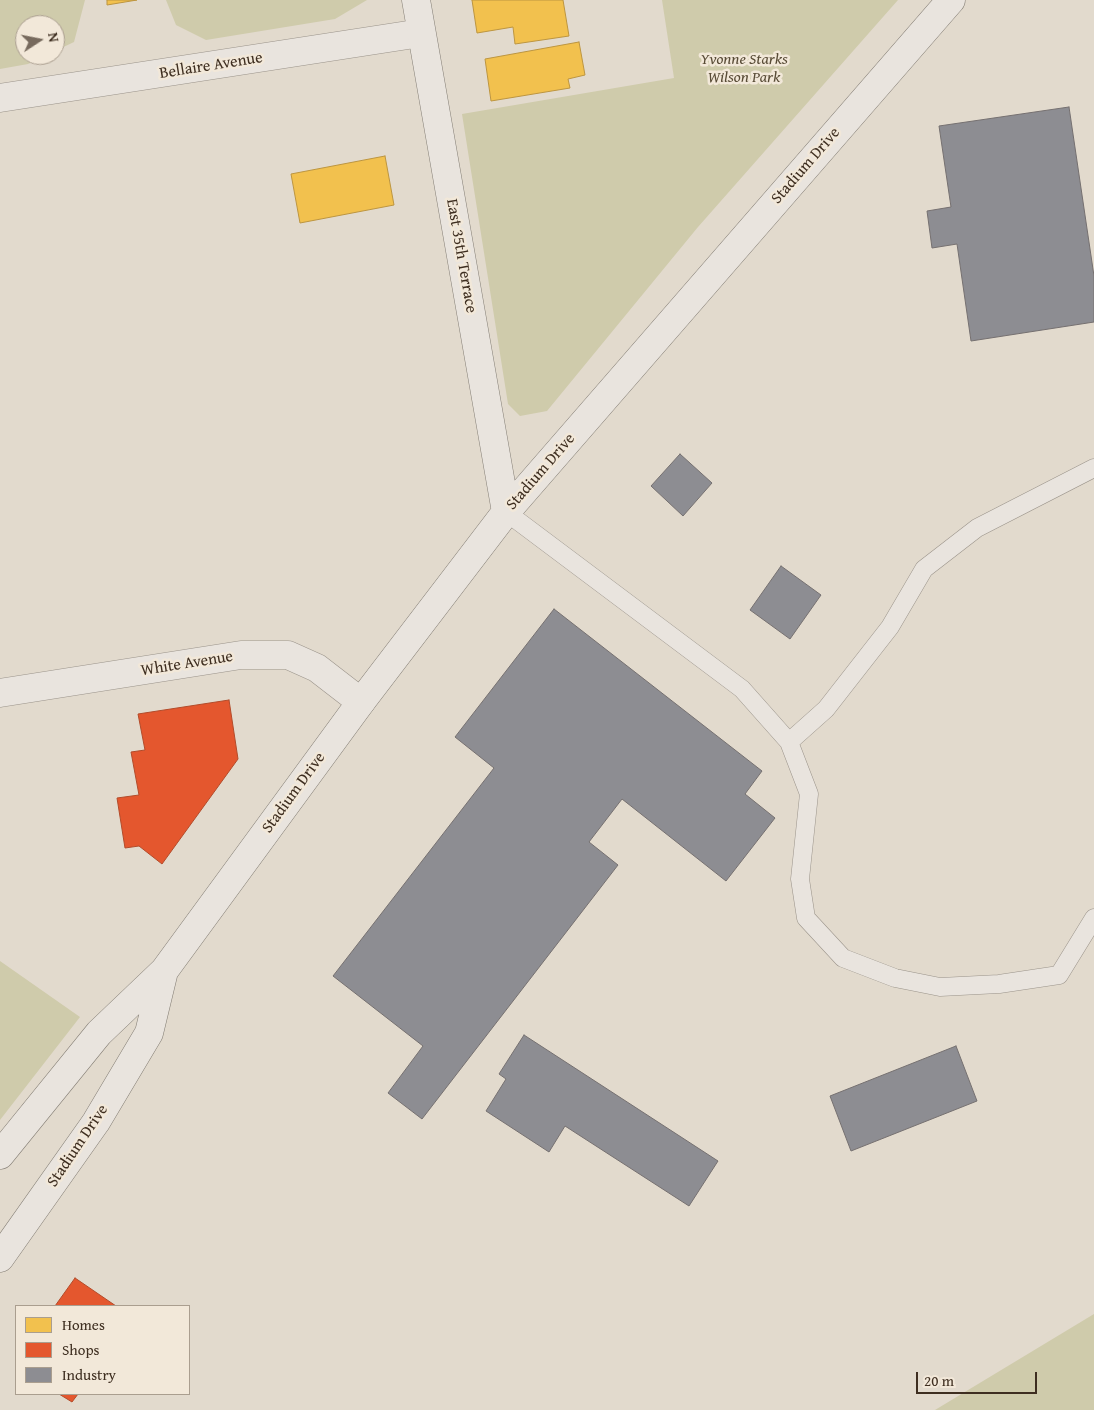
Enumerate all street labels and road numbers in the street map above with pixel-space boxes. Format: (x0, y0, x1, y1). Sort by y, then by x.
street label: Bellaire Avenue (158, 48, 264, 84)
street label: Stadium Drive (768, 124, 844, 208)
street label: East 35th Terrace (441, 197, 481, 315)
street label: Stadium Drive (503, 430, 579, 514)
street label: White Avenue (140, 647, 234, 681)
street label: Stadium Drive (258, 749, 330, 837)
street label: Stadium Drive (43, 1101, 113, 1191)

